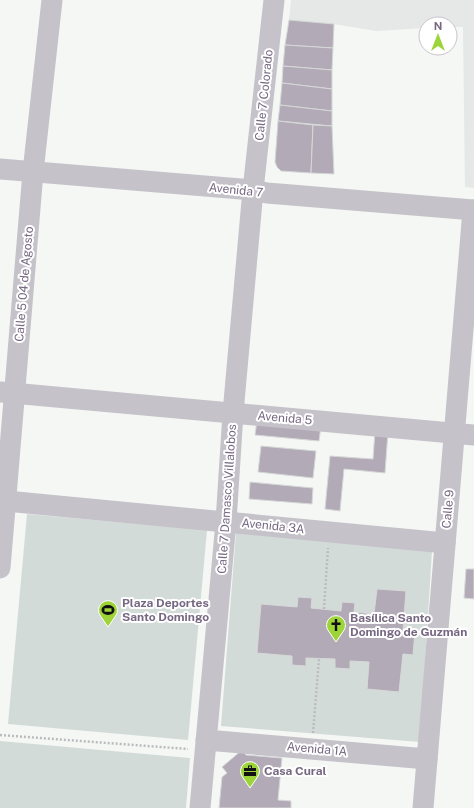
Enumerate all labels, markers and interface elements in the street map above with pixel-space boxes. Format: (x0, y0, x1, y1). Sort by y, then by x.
north arrow (418, 16, 458, 56)
text: N (434, 20, 442, 32)
street label: Calle 7 Colorado (252, 49, 276, 141)
street label: Avenida 7 (208, 180, 264, 200)
street label: Calle 5 04 de Agosto (12, 225, 36, 342)
street label: Avenida 5 (257, 409, 313, 427)
street label: Calle 7 Damasco Villalobos (215, 424, 239, 574)
street label: Calle 9 (439, 489, 457, 529)
street label: Avenida 3A (241, 516, 306, 536)
place label: Plaza Deportes Santo Domingo (122, 596, 209, 624)
sports icon: Plaza Deportes Santo Domingo (97, 599, 119, 627)
place label: Basílica Santo Domingo de Guzmán (350, 611, 467, 639)
church icon: Basílica Santo Domingo de Guzmán (325, 614, 347, 642)
street label: Avenida 1A (286, 739, 348, 759)
office icon: Casa Cural (239, 760, 261, 788)
place label: Casa Cural (264, 764, 326, 778)

